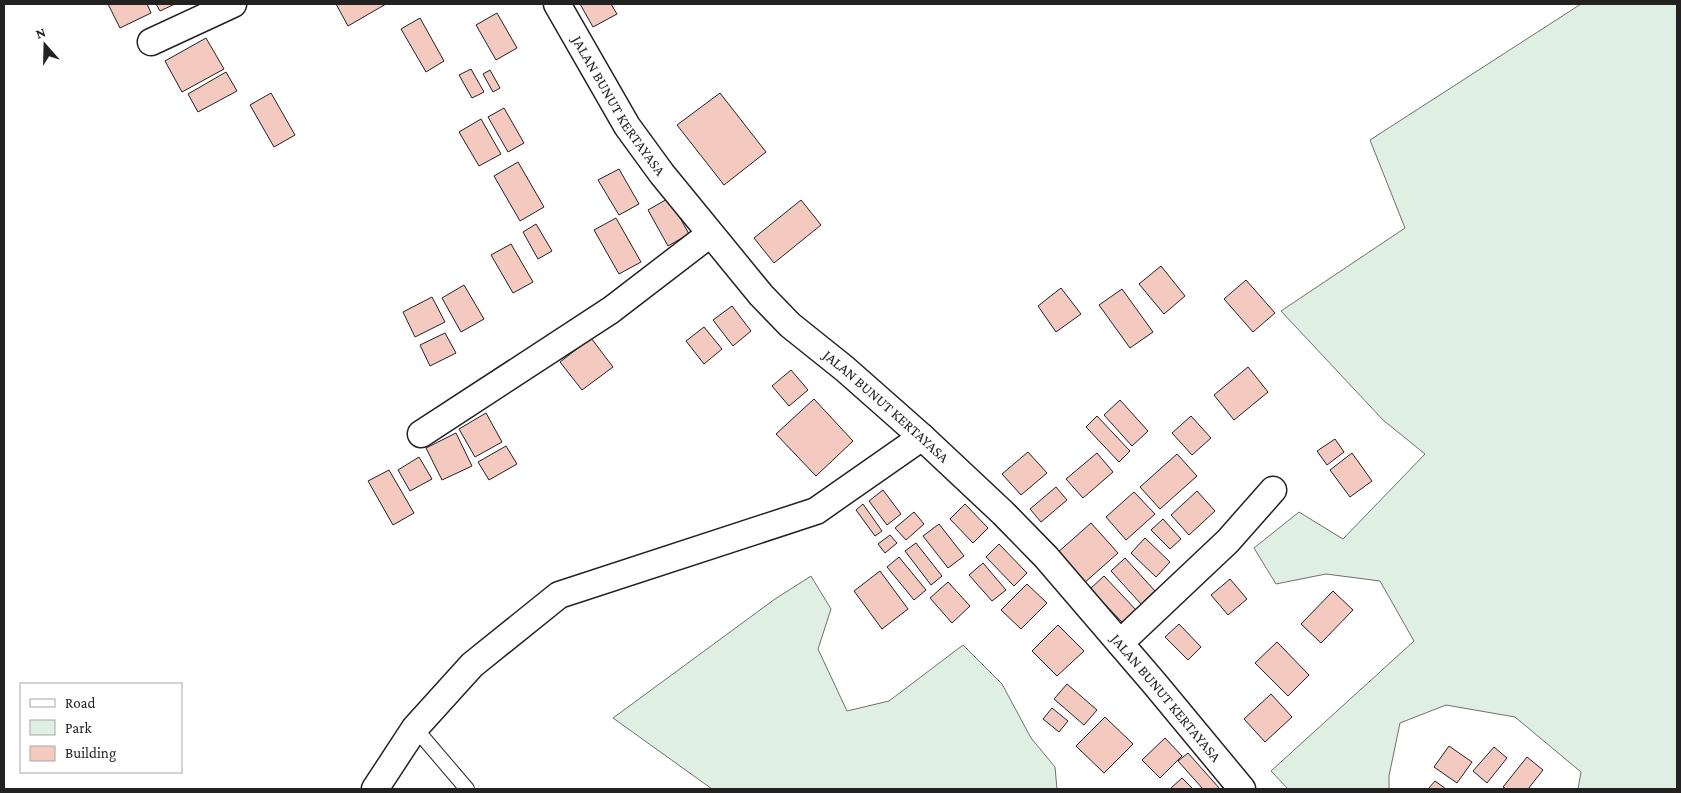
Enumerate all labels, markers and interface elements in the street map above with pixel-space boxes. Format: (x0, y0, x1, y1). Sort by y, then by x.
north arrow (20, 20, 70, 70)
text: N (33, 23, 48, 42)
street label: JALAN BUNUT KERTAYASA (567, 31, 669, 179)
street label: JALAN BUNUT KERTAYASA (818, 346, 952, 466)
street label: JALAN BUNUT KERTAYASA (1106, 629, 1224, 765)
legend (20, 683, 182, 773)
text: Road (65, 695, 96, 711)
text: Park (65, 720, 92, 736)
text: Building (65, 745, 116, 762)

